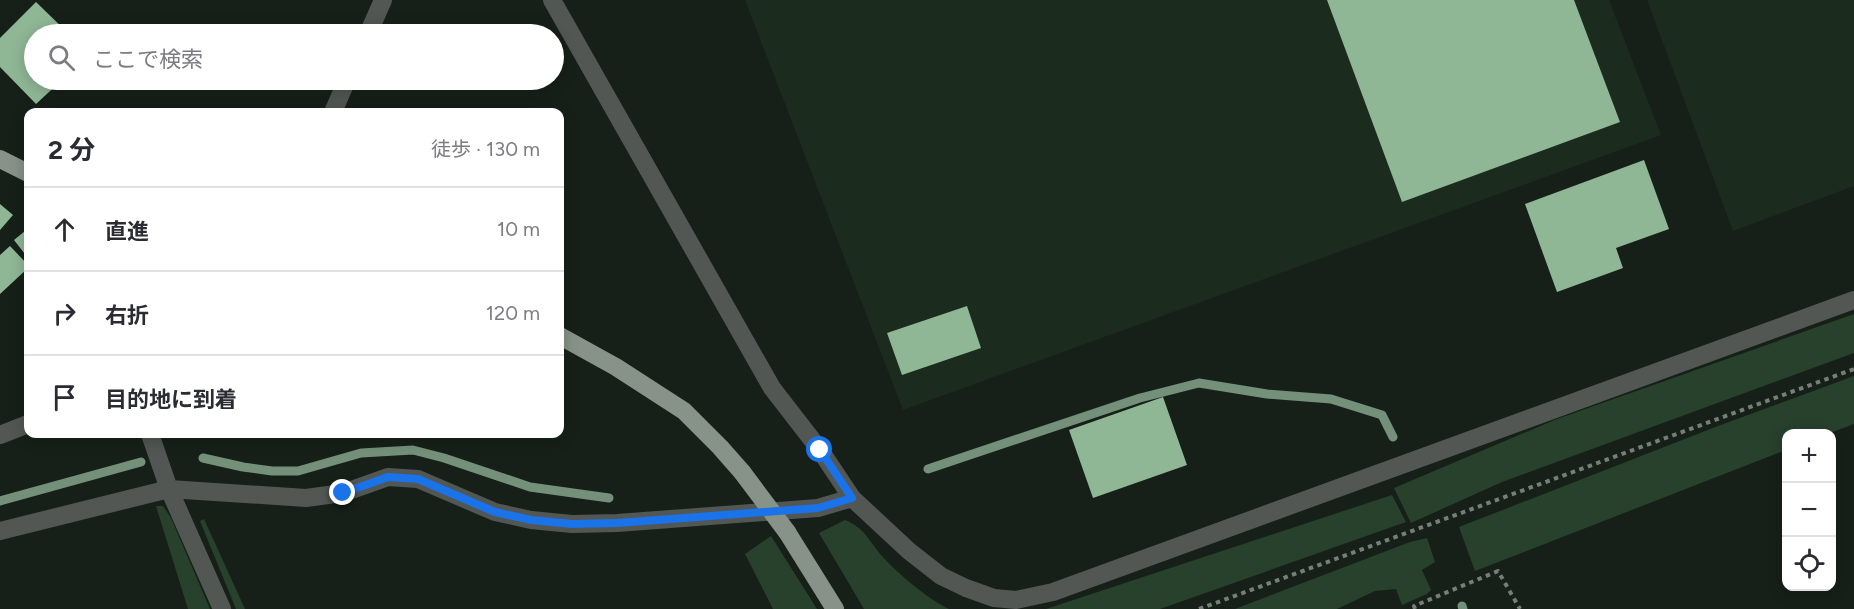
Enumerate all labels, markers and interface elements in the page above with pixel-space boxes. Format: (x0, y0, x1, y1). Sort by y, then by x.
search box (24, 24, 564, 90)
icon: search (45, 41, 78, 74)
text: ここで検索 (93, 46, 203, 73)
text: 2 分 (48, 134, 95, 166)
text: 徒歩 · 130 m (431, 137, 540, 161)
icon: ahead (48, 213, 81, 246)
text: 10 m (497, 217, 540, 241)
text: 直進 (105, 218, 149, 245)
icon: right (48, 297, 81, 330)
text: 120 m (486, 301, 540, 325)
text: 右折 (105, 302, 149, 329)
icon: arrive (48, 381, 81, 414)
text: 目的地に到着 (105, 386, 237, 413)
map controls (1782, 429, 1836, 591)
button: + (1782, 429, 1836, 483)
route start (806, 436, 832, 462)
route end (329, 479, 355, 505)
button: − (1782, 483, 1836, 537)
button: locate (1782, 537, 1836, 591)

